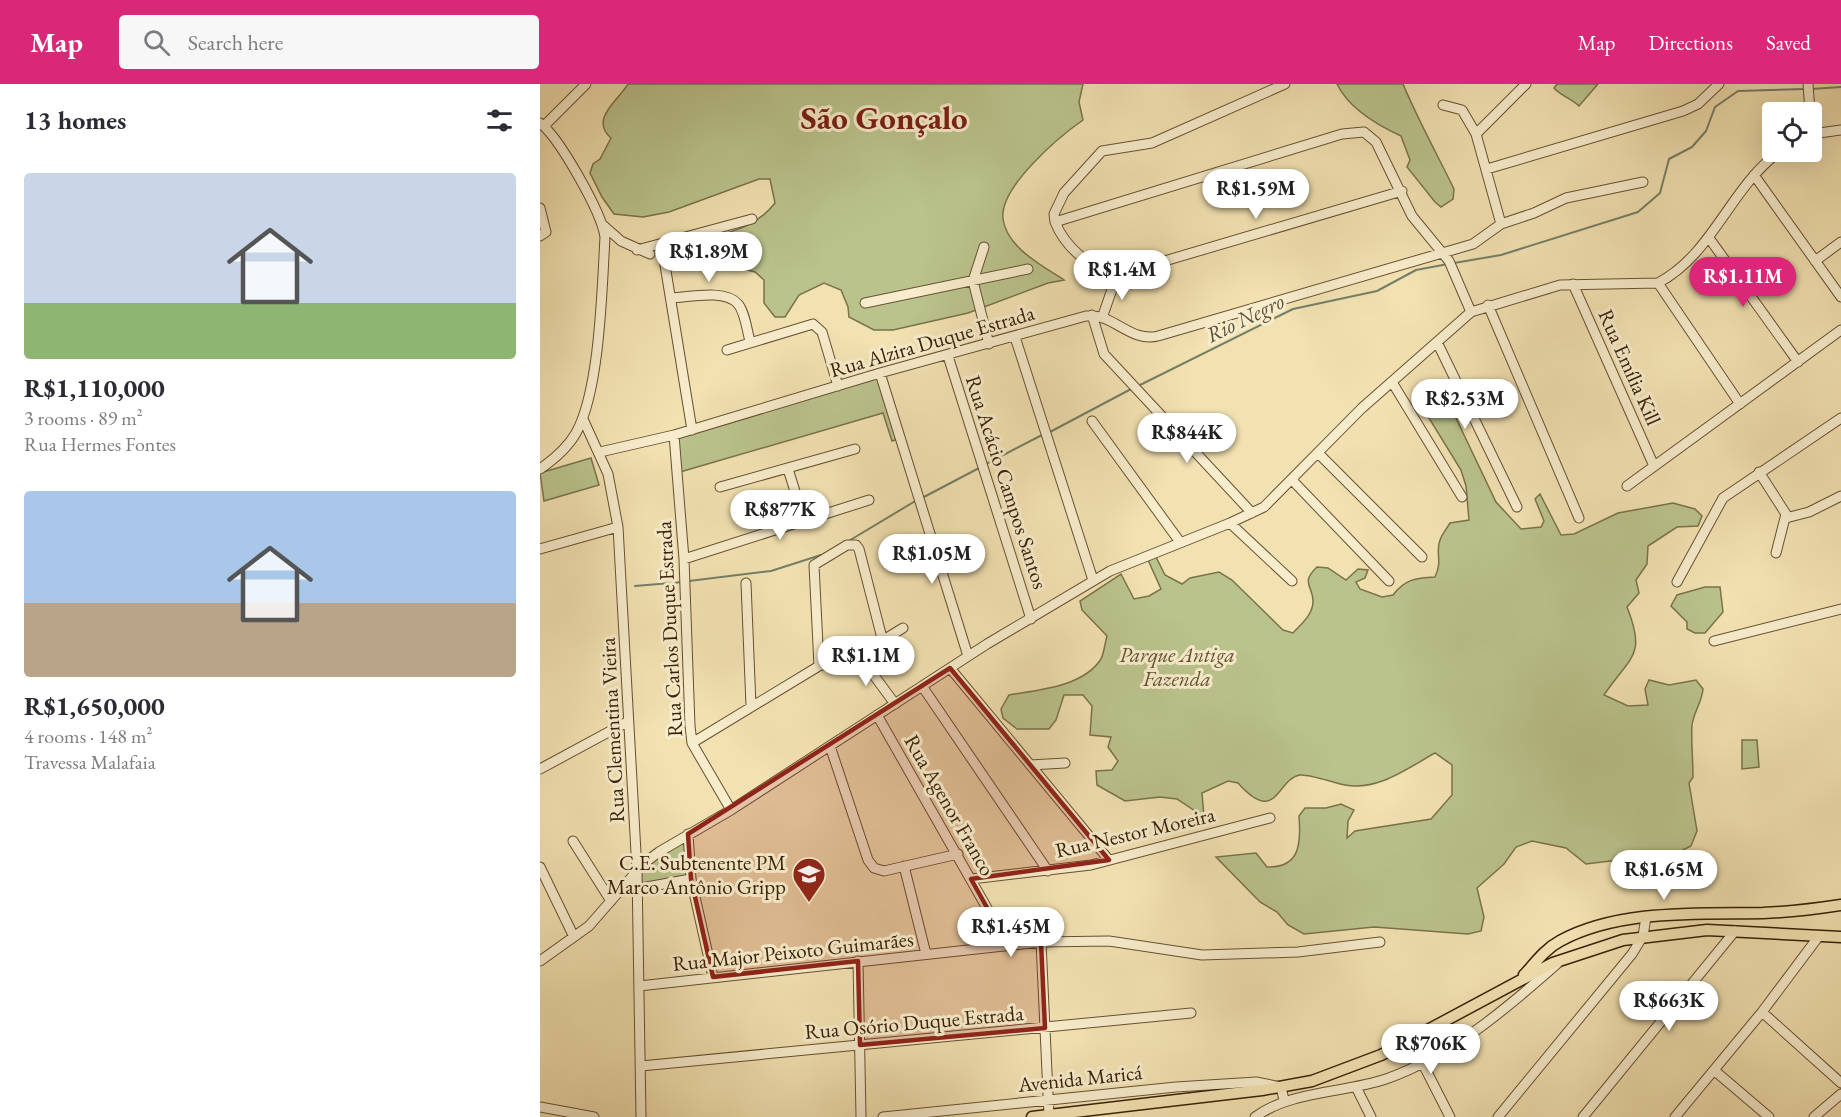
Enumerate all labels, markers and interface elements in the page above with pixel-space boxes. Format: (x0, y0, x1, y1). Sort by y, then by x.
search box (119, 15, 539, 69)
text: Map (30, 24, 83, 60)
icon: search (140, 26, 173, 59)
text: Search here (188, 28, 283, 57)
text: Map (1578, 29, 1615, 56)
text: Directions (1648, 29, 1733, 56)
text: Saved (1766, 29, 1811, 56)
district label: São Gonçalo (800, 96, 968, 139)
map controls (1762, 102, 1822, 162)
button: locate (1762, 102, 1822, 162)
text: 13 homes (24, 103, 126, 137)
icon: filters (483, 104, 516, 137)
pin: R$1.59M (1201, 169, 1311, 220)
text: R$1.59M (1216, 175, 1296, 201)
icon: home (216, 212, 324, 320)
pin: R$1.89M (654, 232, 764, 283)
text: R$1.89M (669, 238, 749, 264)
pin: R$1.4M (1073, 250, 1171, 301)
text: R$1.4M (1088, 256, 1156, 282)
pin: R$1.11M (1688, 257, 1798, 308)
text: R$1.11M (1703, 263, 1783, 289)
water label: Rio Negro (1201, 287, 1289, 349)
street label: Rua Alzira Duque Estrada (826, 299, 1038, 383)
street label: Rua Emília Kill (1592, 305, 1668, 429)
text: R$1,110,000 (24, 371, 165, 405)
street label: Rua Acácio Campos Santos (960, 372, 1054, 592)
pin: R$2.53M (1410, 379, 1520, 430)
text: R$2.53M (1425, 385, 1505, 411)
text: 3 rooms · 89 m² (24, 405, 143, 431)
pin: R$844K (1138, 413, 1236, 464)
text: R$844K (1151, 419, 1223, 445)
text: Rua Hermes Fontes (24, 431, 176, 457)
pin: R$877K (731, 490, 829, 541)
text: R$877K (744, 496, 816, 522)
street label: Rua Carlos Duque Estrada (650, 520, 688, 738)
icon: home (216, 530, 324, 638)
pin: R$1.05M (877, 534, 987, 585)
text: R$1.05M (892, 540, 972, 566)
street label: Rua Clementina Vieira (594, 636, 630, 823)
pin: R$1.1M (817, 636, 915, 687)
park label: Parque Antiga Fazenda (1119, 641, 1235, 692)
text: R$1.1M (832, 642, 900, 668)
text: R$1,650,000 (24, 689, 165, 723)
text: 4 rooms · 148 m² (24, 723, 152, 749)
street label: Rua Agenor Franco (899, 729, 1001, 881)
text: Travessa Malafaia (24, 749, 156, 775)
street label: Rua Nestor Moreira (1053, 800, 1218, 863)
place label: C.E. Subtenente PM Marco Antônio Gripp (607, 849, 786, 900)
pin: R$1.65M (1609, 850, 1719, 901)
school or university icon: C.E. Subtenente PM Marco Antônio Gripp (791, 856, 827, 903)
text: R$1.65M (1624, 856, 1704, 882)
pin: R$1.45M (956, 907, 1066, 958)
text: R$1.45M (971, 913, 1051, 939)
street label: Rua Major Peixoto Guimarães (671, 925, 915, 977)
pin: R$663K (1620, 981, 1718, 1032)
text: R$663K (1633, 987, 1705, 1013)
street label: Rua Osório Duque Estrada (803, 999, 1025, 1045)
pin: R$706K (1382, 1024, 1480, 1075)
text: R$706K (1395, 1030, 1467, 1056)
street label: Avenida Maricá (1015, 1058, 1144, 1098)

